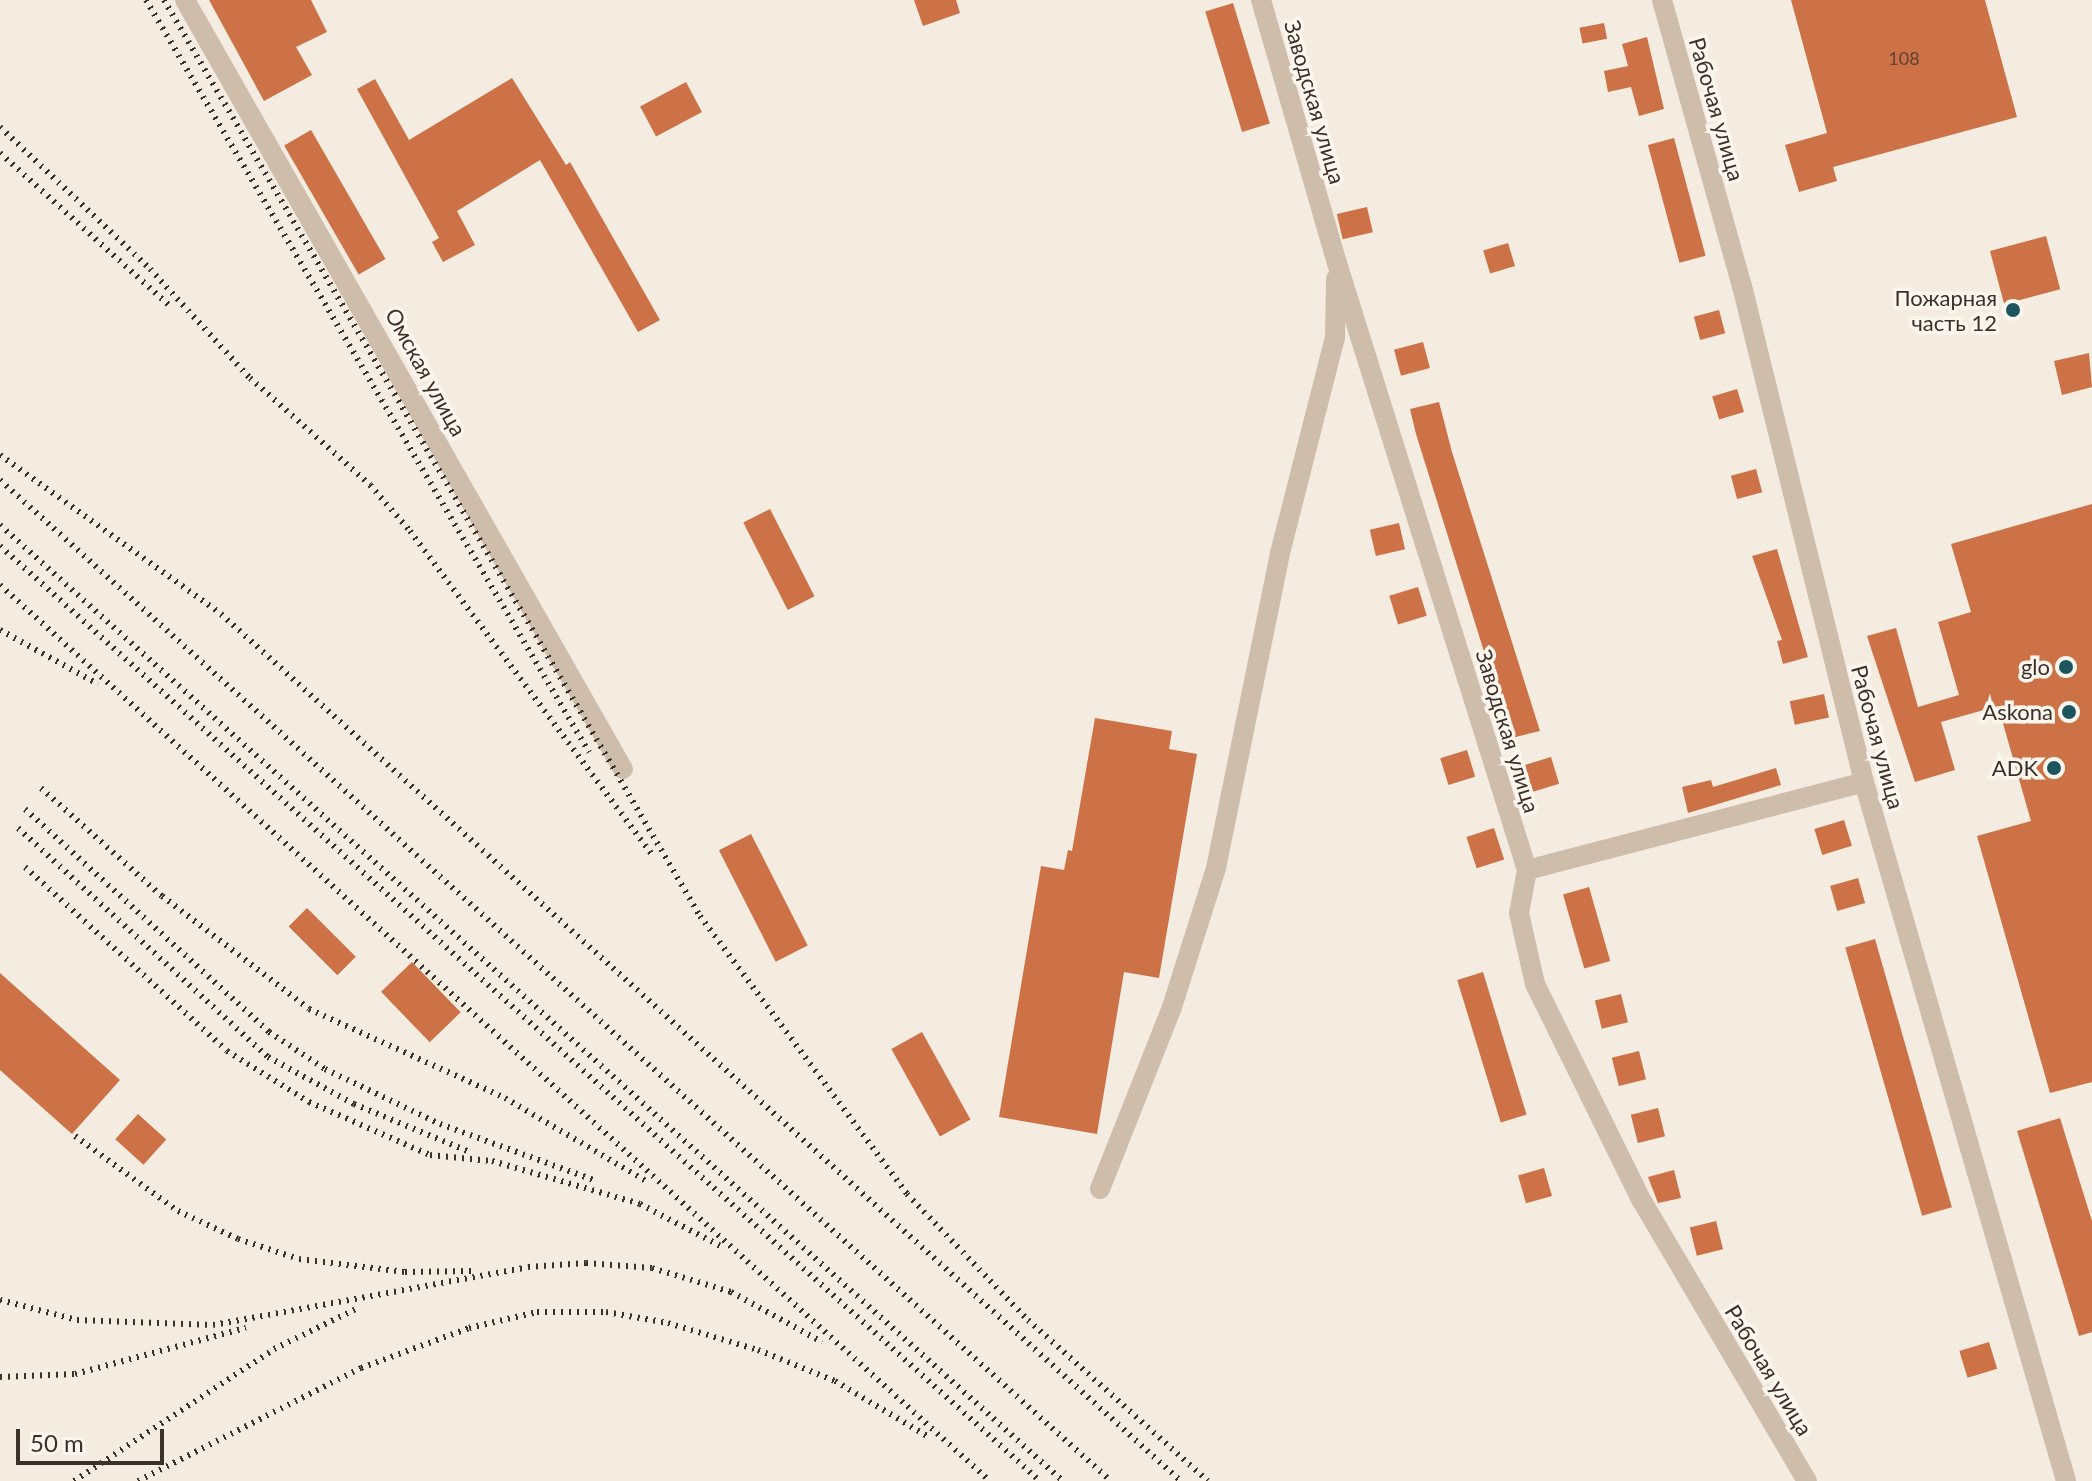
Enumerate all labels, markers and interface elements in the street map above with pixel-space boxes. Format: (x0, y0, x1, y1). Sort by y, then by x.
street label: Заводская улица (1279, 17, 1351, 187)
street label: Рабочая улица (1684, 34, 1750, 184)
house number: 108 (1888, 47, 1920, 69)
place label: Пожарная часть 12 (1894, 284, 1997, 336)
marker: Пожарная часть 12 (2004, 301, 2022, 319)
street label: Омская улица (380, 303, 472, 441)
street label: Заводская улица (1471, 646, 1545, 816)
place label: glo (2021, 654, 2050, 680)
marker: glo (2057, 658, 2075, 676)
street label: Рабочая улица (1846, 662, 1910, 812)
place label: Askona (1982, 699, 2053, 725)
marker: Askona (2060, 703, 2078, 721)
place label: ADK (1992, 755, 2038, 781)
marker: ADK (2045, 759, 2063, 777)
street label: Рабочая улица (1720, 1300, 1818, 1440)
scale bar (20, 1413, 168, 1463)
text: 50 m (30, 1428, 84, 1457)

